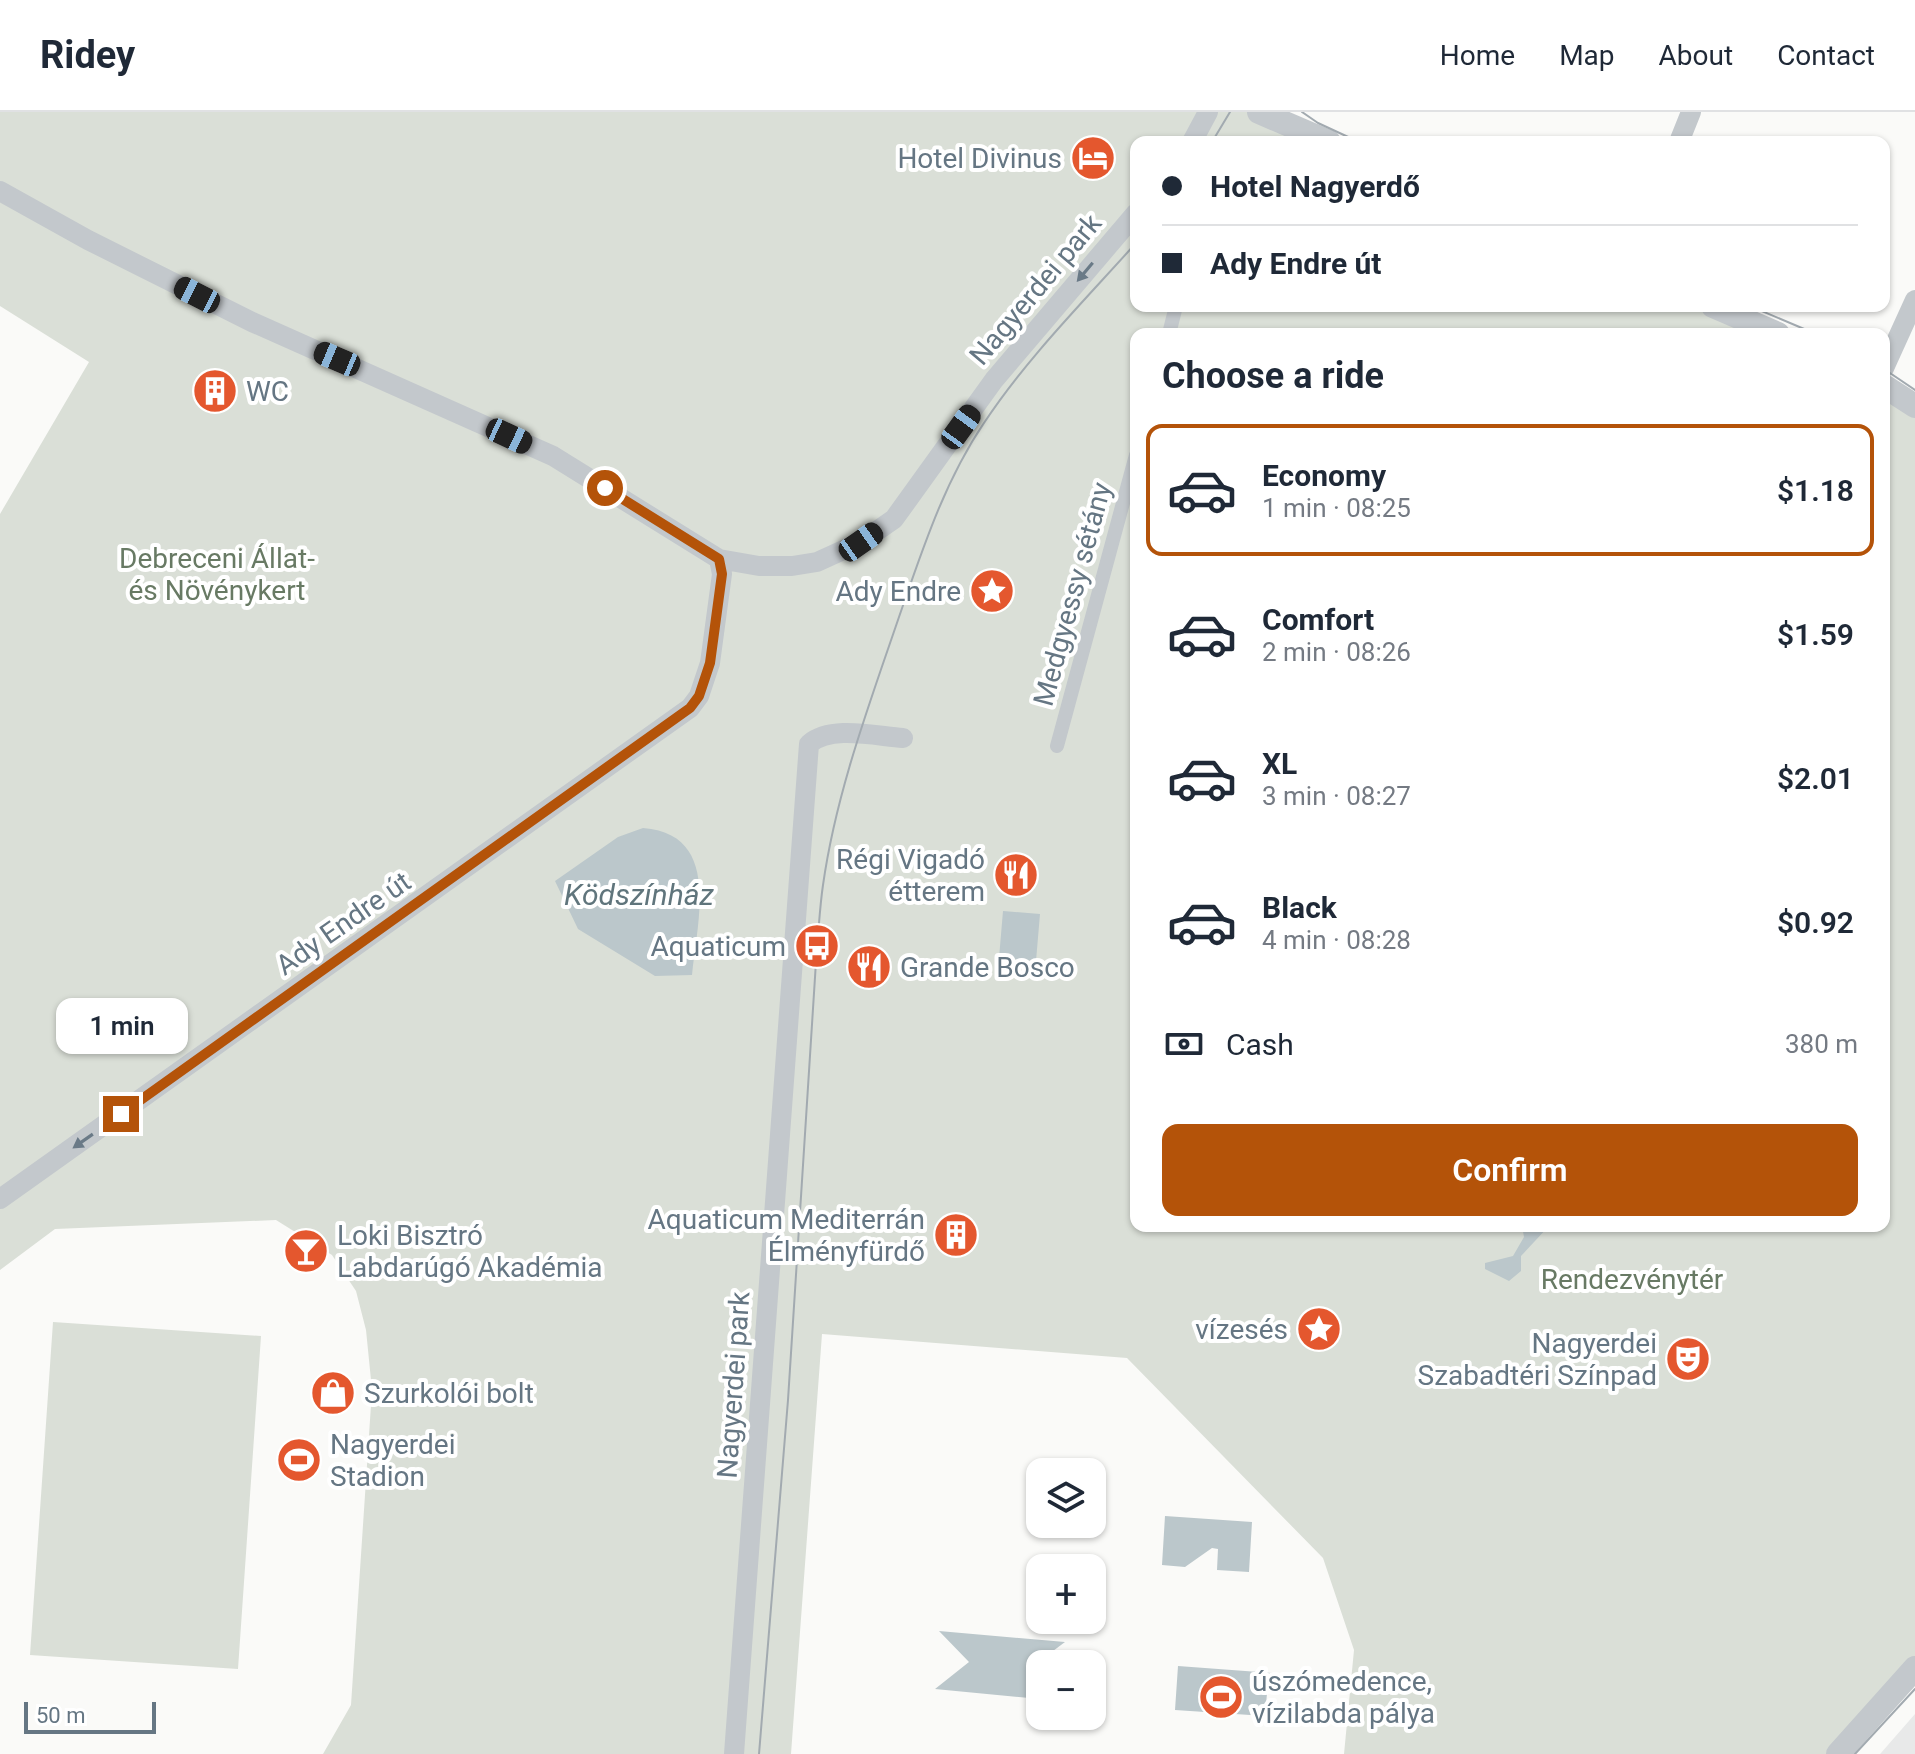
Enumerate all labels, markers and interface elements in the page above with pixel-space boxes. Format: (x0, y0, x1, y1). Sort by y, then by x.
text: Ridey (40, 33, 135, 77)
text: Home (1440, 39, 1515, 72)
text: Map (1559, 39, 1615, 72)
text: About (1659, 39, 1733, 72)
text: Contact (1777, 39, 1875, 72)
hotel icon: Hotel Divinus (1069, 134, 1117, 182)
place label: Hotel Divinus (897, 142, 1062, 175)
text: Hotel Nagyerdő (1210, 169, 1420, 204)
street label: Nagyerdei park (963, 206, 1109, 372)
text: Ady Endre út (1210, 246, 1382, 281)
one-way arrow (1077, 262, 1094, 282)
car (170, 273, 224, 317)
car (310, 339, 364, 379)
text: Choose a ride (1162, 355, 1384, 397)
building icon: WC (191, 367, 239, 415)
place label: WC (246, 375, 289, 408)
car (937, 401, 985, 453)
car (482, 415, 536, 457)
icon: car (1166, 454, 1238, 526)
text: Economy (1262, 458, 1386, 493)
route start (587, 470, 623, 506)
text: $1.18 (1777, 473, 1854, 508)
street label: Medgyessy sétány (1027, 479, 1118, 710)
text: 1 min · 08:25 (1262, 493, 1411, 523)
car (834, 518, 888, 566)
park label: Debreceni Állat- és Növénykert (119, 542, 315, 607)
place icon: Ady Endre (968, 567, 1016, 615)
place label: Ady Endre (836, 575, 961, 608)
icon: car (1166, 598, 1238, 670)
text: Comfort (1262, 602, 1374, 637)
text: $1.59 (1777, 617, 1854, 652)
text: 2 min · 08:26 (1262, 637, 1411, 667)
icon: car (1166, 742, 1238, 814)
text: XL (1262, 746, 1297, 781)
text: $2.01 (1777, 761, 1854, 796)
text: 3 min · 08:27 (1262, 781, 1411, 811)
place label: Régi Vigadó étterem (836, 843, 985, 908)
restaurant icon: Régi Vigadó étterem (992, 851, 1040, 899)
street label: Ady Endre út (270, 865, 417, 982)
water label: Ködszínház (564, 877, 715, 912)
icon: car (1166, 886, 1238, 958)
text: Black (1262, 890, 1337, 925)
text: $0.92 (1777, 905, 1854, 940)
bus stop icon: Aquaticum (793, 922, 841, 970)
text: 4 min · 08:28 (1262, 925, 1411, 955)
place label: Aquaticum (651, 930, 786, 963)
restaurant icon: Grande Bosco (845, 943, 893, 991)
place label: Grande Bosco (900, 951, 1075, 984)
callout: 1 min (55, 998, 187, 1054)
text: 1 min (89, 1011, 155, 1041)
icon: cash (1162, 1022, 1206, 1066)
text: Cash (1226, 1027, 1294, 1062)
text: 380 m (1785, 1029, 1858, 1059)
route end (103, 1096, 139, 1132)
button: Confirm (1162, 1124, 1858, 1216)
one-way arrow (73, 1133, 94, 1148)
place label: Aquaticum Mediterrán Élményfürdő (648, 1203, 925, 1268)
building icon: Aquaticum Mediterrán Élményfürdő (932, 1211, 980, 1259)
place label: Loki Bisztró Labdarúgó Akadémia (337, 1219, 603, 1284)
bar icon: Loki Bisztró Labdarúgó Akadémia (282, 1227, 330, 1275)
park label: Rendezvénytér (1541, 1263, 1724, 1296)
street label: Nagyerdei park (711, 1290, 757, 1480)
place icon: vízesés (1295, 1305, 1343, 1353)
place label: vízesés (1195, 1313, 1288, 1346)
place label: Nagyerdei Szabadtéri Színpad (1418, 1327, 1657, 1392)
theatre icon: Nagyerdei Szabadtéri Színpad (1664, 1335, 1712, 1383)
shop icon: Szurkolói bolt (309, 1369, 357, 1417)
place label: Szurkolói bolt (364, 1377, 534, 1410)
place label: Nagyerdei Stadion (330, 1428, 456, 1493)
sports icon: Nagyerdei Stadion (275, 1436, 323, 1484)
map controls (1026, 1458, 1106, 1730)
button: layers (1026, 1458, 1106, 1538)
button: + (1026, 1554, 1106, 1634)
button: − (1026, 1650, 1106, 1730)
place label: úszómedence, vízilabda pálya (1252, 1665, 1435, 1730)
sports icon: úszómedence, vízilabda pálya (1197, 1673, 1245, 1721)
scale bar (24, 1698, 156, 1734)
text: 50 m (36, 1703, 85, 1728)

